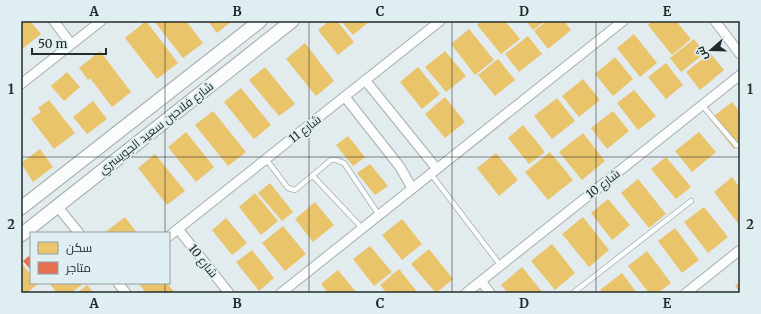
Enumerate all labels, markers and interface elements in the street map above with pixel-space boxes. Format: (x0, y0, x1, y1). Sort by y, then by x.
text: A (88, 3, 99, 20)
text: B (232, 3, 242, 20)
text: C (376, 3, 385, 20)
text: D (519, 3, 529, 20)
text: E (663, 3, 672, 20)
scale bar (32, 30, 106, 56)
north arrow (691, 30, 731, 70)
text: 50 m (38, 36, 67, 51)
text: ش (693, 44, 711, 62)
street label: شارع فلاحبن سعيد الجويسري (95, 78, 218, 179)
text: 1 (8, 81, 14, 98)
text: 1 (747, 81, 753, 98)
street label: شارع 11 (286, 111, 324, 147)
street label: شارع 10 (583, 166, 623, 202)
text: 2 (7, 216, 15, 233)
text: 2 (746, 216, 754, 233)
legend (30, 232, 170, 284)
text: سكن (66, 240, 92, 255)
street label: شارع 10 (185, 241, 221, 281)
text: متاجر (65, 260, 91, 275)
text: A (88, 295, 99, 312)
text: B (232, 295, 242, 312)
text: C (376, 295, 385, 312)
text: D (519, 295, 529, 312)
text: E (663, 295, 672, 312)

